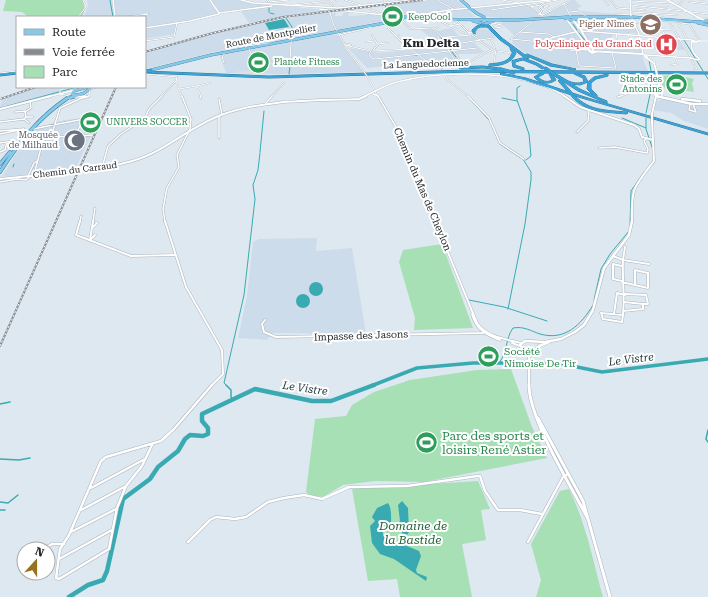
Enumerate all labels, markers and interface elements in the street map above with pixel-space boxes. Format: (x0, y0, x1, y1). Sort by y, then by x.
sports icon: KeepCool (380, 4, 406, 30)
school or university icon: Pigier Nîmes (637, 11, 663, 37)
place label: KeepCool (408, 12, 451, 22)
legend (16, 16, 146, 88)
place label: Pigier Nîmes (579, 19, 634, 29)
street label: Route de Montpellier (225, 22, 317, 50)
text: Route (52, 25, 86, 39)
hospital icon: Polyclinique du Grand Sud (654, 31, 680, 57)
district label: Km Delta (403, 36, 459, 50)
place label: Polyclinique du Grand Sud (535, 39, 652, 49)
text: Voie ferrée (52, 45, 115, 59)
sports icon: Planète Fitness (246, 49, 272, 75)
place label: Planète Fitness (274, 57, 340, 67)
street label: La Languedocienne (383, 58, 469, 70)
text: Parc (52, 65, 78, 79)
sports icon: Stade des Antonins (664, 71, 690, 97)
place label: Stade des Antonins (620, 74, 662, 94)
sports icon: UNIVERS SOCCER (78, 109, 104, 135)
place label: UNIVERS SOCCER (106, 117, 188, 127)
street label: Chemin du Mas de Cheylon (392, 126, 454, 253)
mosque icon: Mosquée de Milhaud (61, 127, 87, 153)
place label: Mosquée de Milhaud (9, 130, 58, 150)
street label: Chemin du Carraud (32, 160, 118, 180)
street label: Impasse des Jasons (314, 328, 409, 343)
sports icon: Société Nimoise De Tir (475, 344, 501, 370)
place label: Société Nimoise De Tir (504, 346, 576, 369)
water label: Le Vistre (607, 350, 655, 369)
water label: Le Vistre (281, 379, 329, 398)
place label: Parc des sports et loisirs René Astier (442, 429, 546, 457)
sports icon: Parc des sports et loisirs René Astier (413, 430, 439, 456)
park label: Domaine de la Bastide (378, 519, 447, 547)
north arrow (16, 541, 56, 581)
text: N (33, 545, 46, 560)

